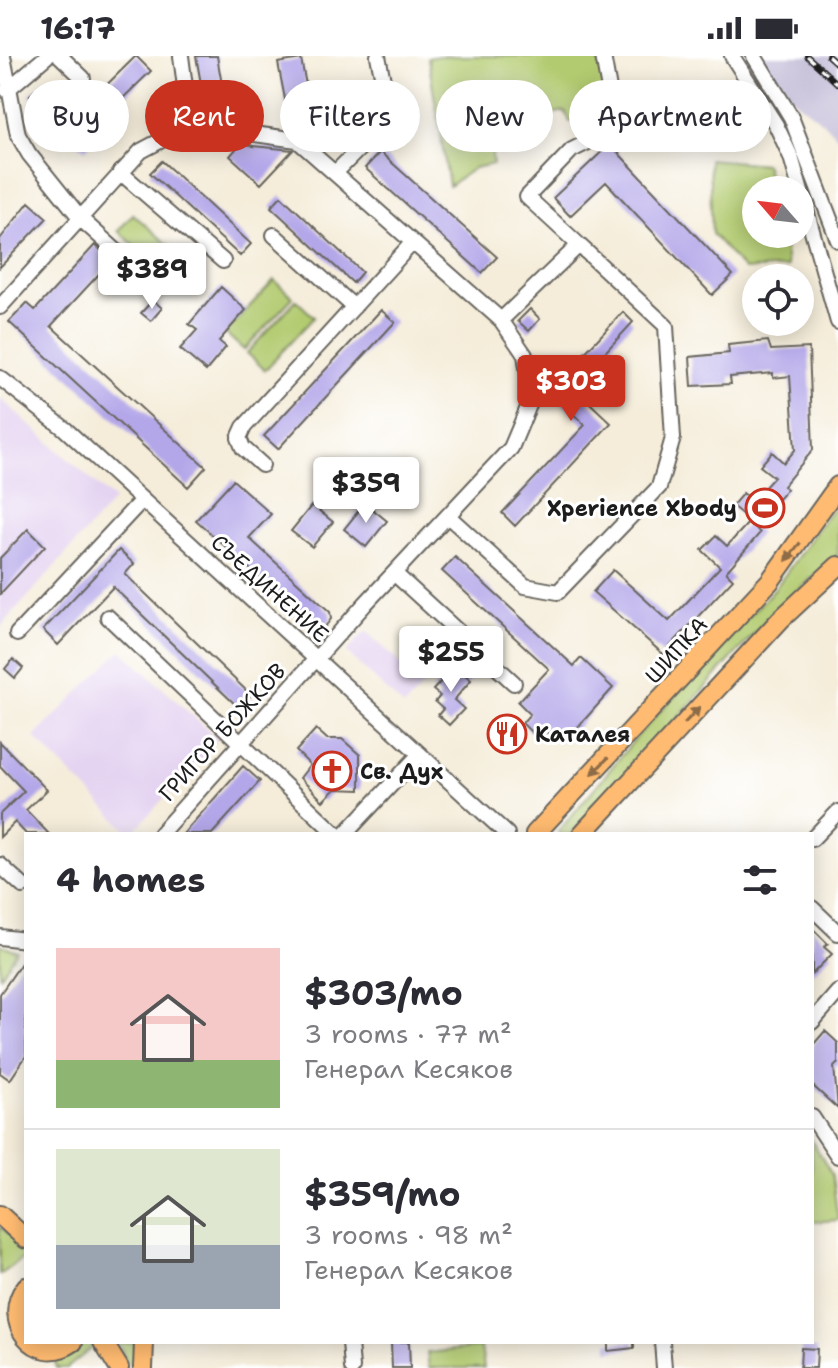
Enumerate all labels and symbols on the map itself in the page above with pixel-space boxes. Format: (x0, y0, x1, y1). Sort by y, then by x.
north arrow (742, 176, 814, 248)
pin: $389 (105, 243, 199, 311)
pin: $303 (524, 355, 618, 423)
pin: $359 (319, 457, 413, 525)
sports icon: Xperience Xbody (744, 487, 786, 529)
place label: Xperience Xbody (547, 494, 737, 523)
street label: СЪЕДИНЕНИЕ (205, 528, 335, 649)
one-way arrow (785, 542, 801, 563)
street label: ШИПКА (639, 611, 714, 690)
pin: $255 (404, 626, 498, 694)
street label: ГРИГОР БОЖКОВ (152, 657, 292, 808)
one-way arrow (683, 706, 701, 725)
restaurant icon: Каталея (486, 713, 528, 755)
place label: Каталея (535, 720, 630, 749)
church icon: Св. Дух (311, 750, 353, 792)
one-way arrow (591, 756, 609, 775)
place label: Св. Дух (360, 757, 444, 786)

